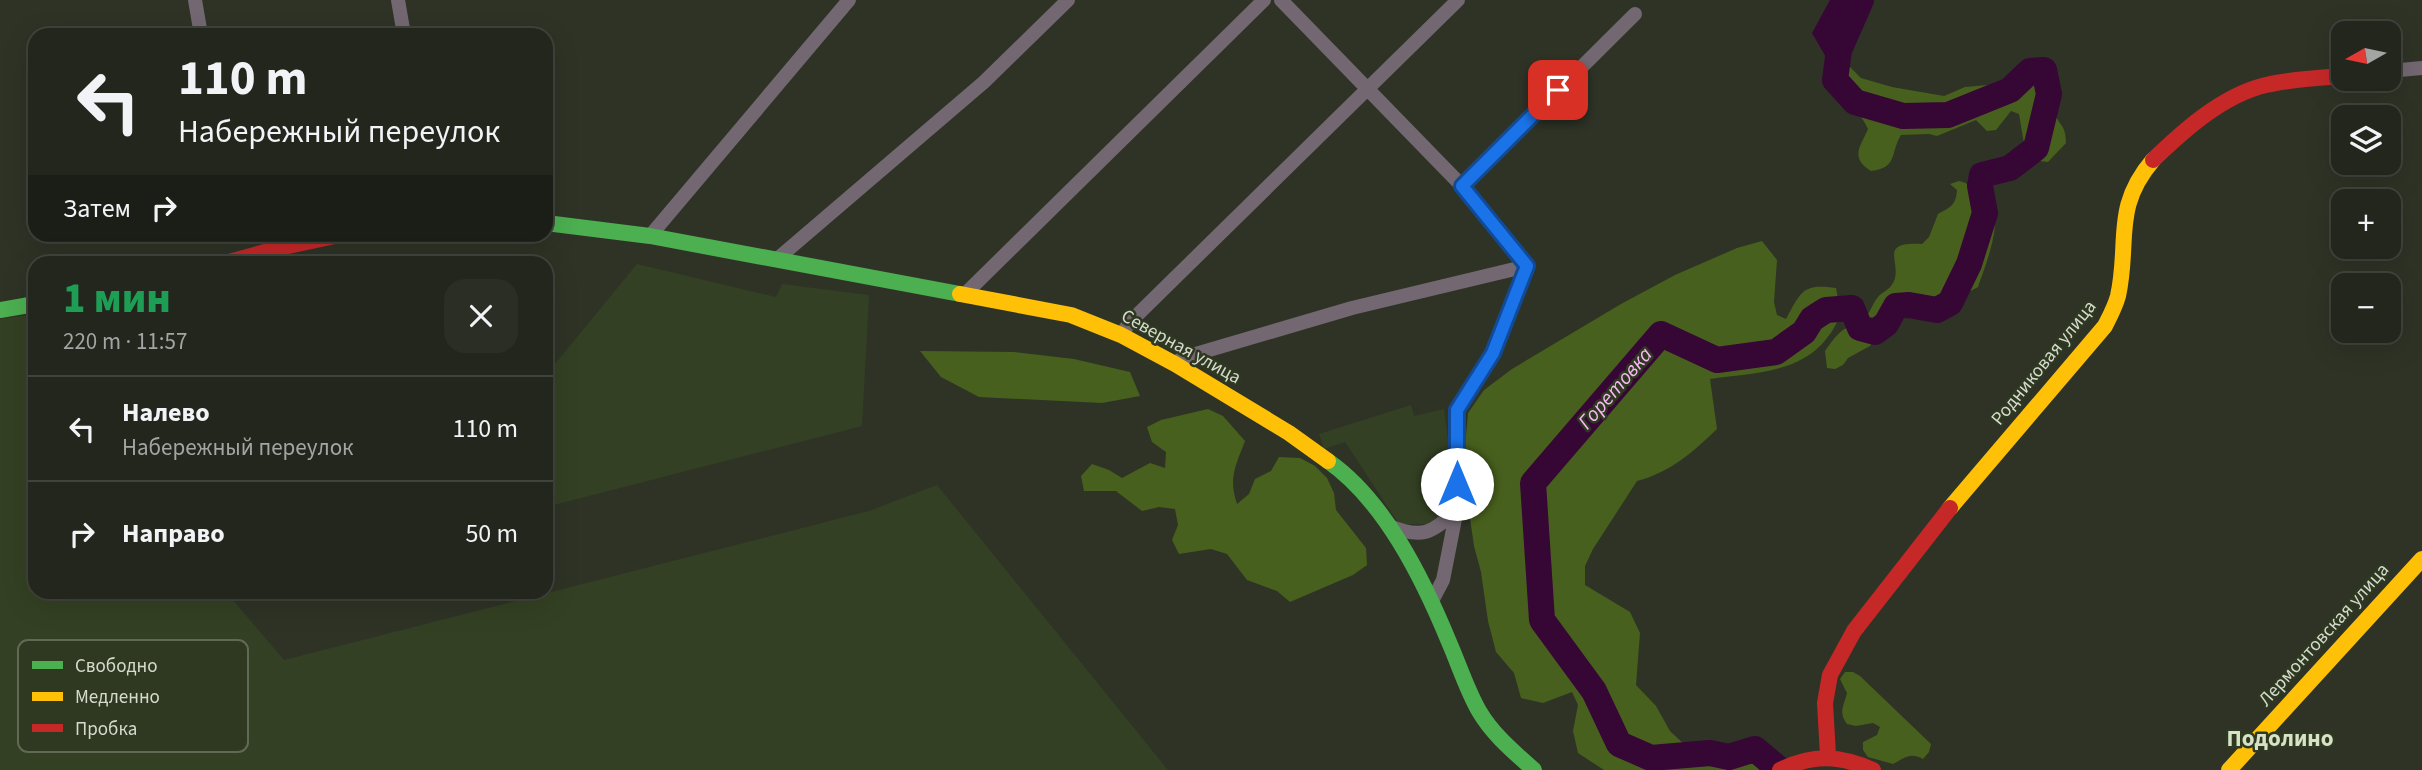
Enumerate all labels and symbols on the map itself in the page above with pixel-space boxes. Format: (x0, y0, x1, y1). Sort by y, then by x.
north arrow (2331, 21, 2401, 91)
pin (1528, 60, 1588, 120)
street label: Родниковая улица (1985, 295, 2103, 431)
street label: Северная улица (1116, 303, 1246, 391)
water label: Горетовка (1571, 340, 1659, 436)
position arrow (1420, 447, 1494, 521)
street label: Лермонтовская улица (2252, 558, 2396, 712)
legend (18, 640, 248, 752)
text: Свободно (75, 653, 158, 680)
text: Медленно (75, 684, 160, 711)
text: Пробка (75, 716, 137, 743)
district label: Подолино (2227, 722, 2333, 755)

